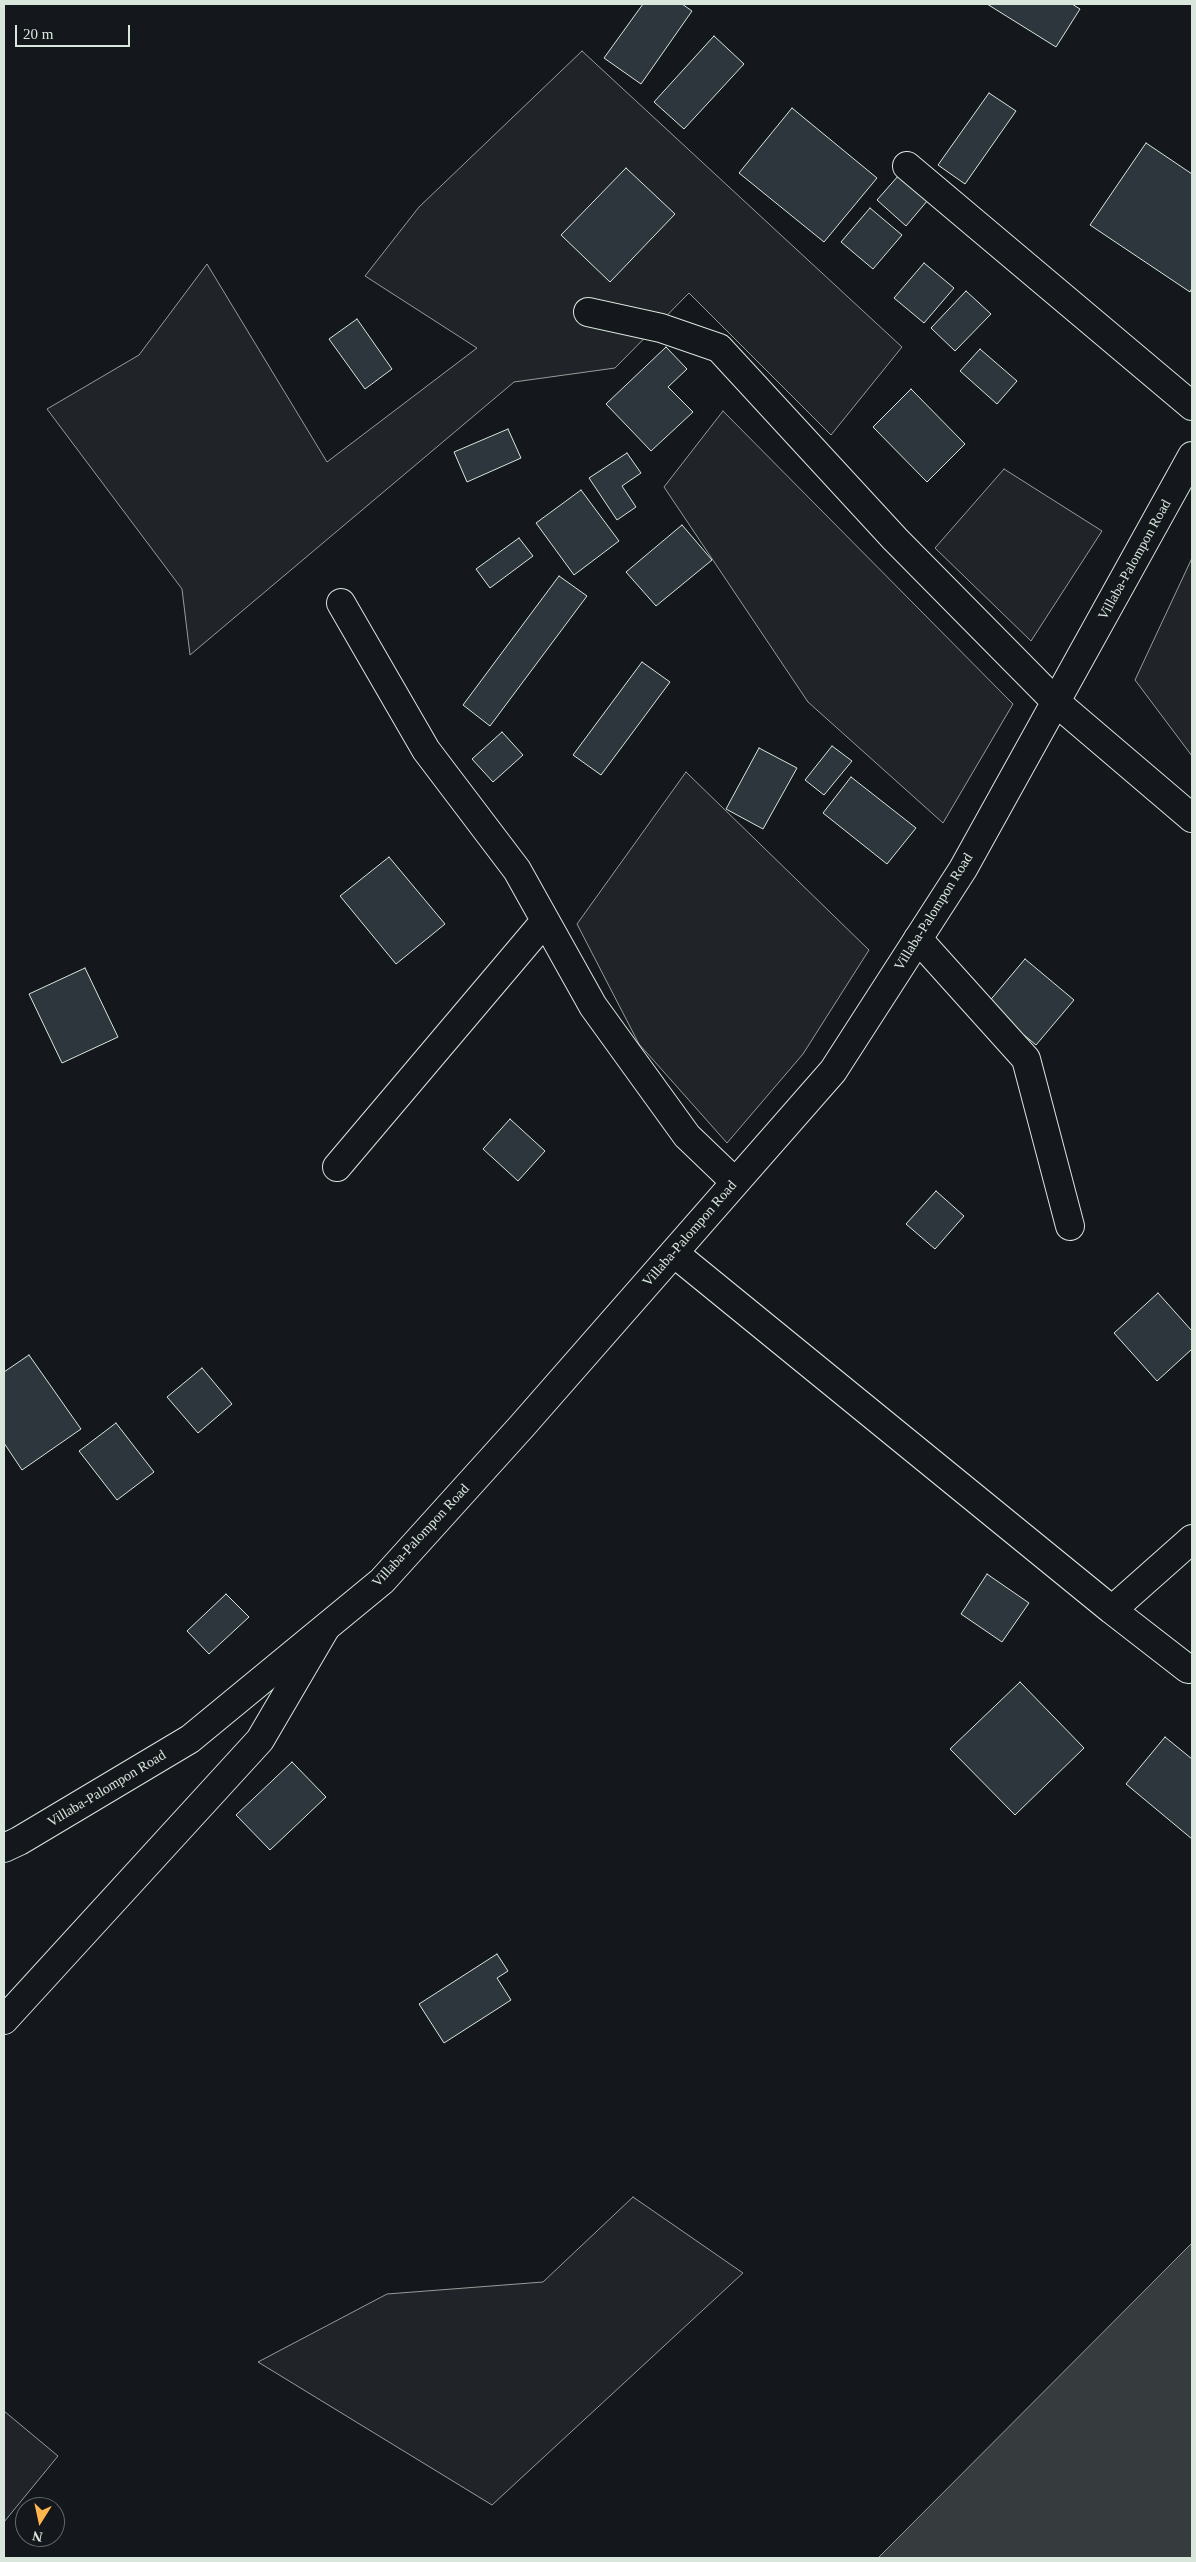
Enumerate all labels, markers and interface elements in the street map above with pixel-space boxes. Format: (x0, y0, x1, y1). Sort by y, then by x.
scale bar (18, 15, 132, 47)
text: 20 m (23, 26, 53, 42)
street label: Villaba-Palompon Road (1095, 497, 1175, 623)
street label: Villaba-Palompon Road (891, 850, 977, 974)
street label: Villaba-Palompon Road (639, 1178, 741, 1290)
street label: Villaba-Palompon Road (369, 1481, 473, 1591)
street label: Villaba-Palompon Road (45, 1747, 169, 1831)
north arrow (15, 2497, 65, 2547)
text: N (31, 2528, 44, 2545)

